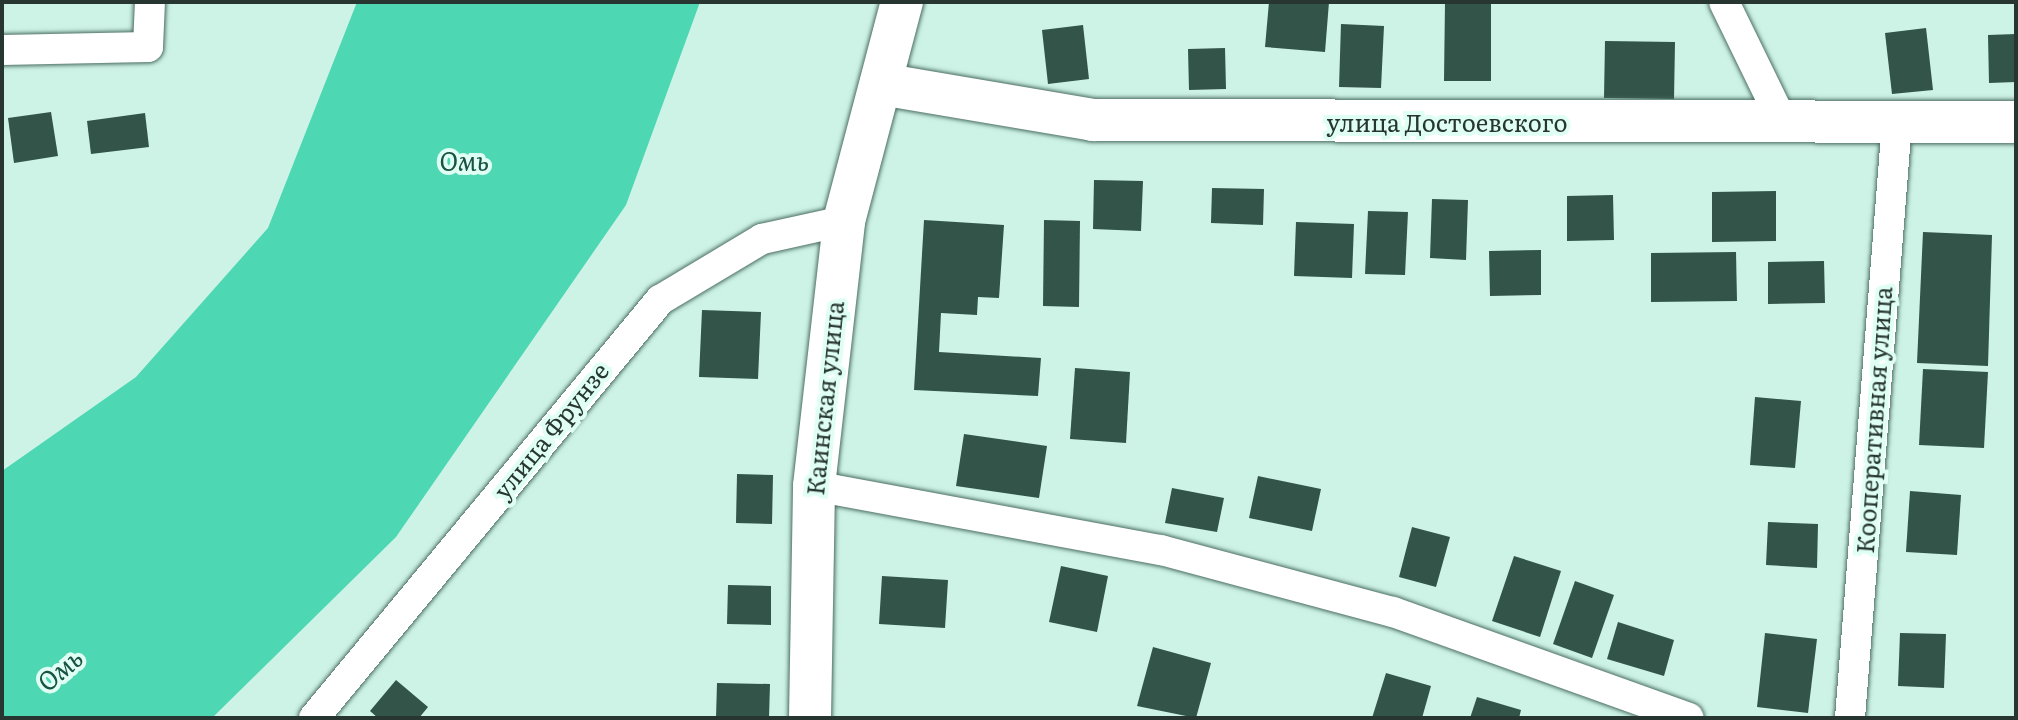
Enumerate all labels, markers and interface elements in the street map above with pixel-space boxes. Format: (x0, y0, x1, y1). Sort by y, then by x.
street label: улица Достоевского (1326, 108, 1568, 136)
water label: Омь (439, 144, 489, 176)
street label: Кооперативная улица (1849, 286, 1897, 554)
street label: Каинская улица (799, 299, 849, 497)
street label: улица Фрунзе (486, 356, 614, 504)
water label: Омь (30, 641, 88, 697)

